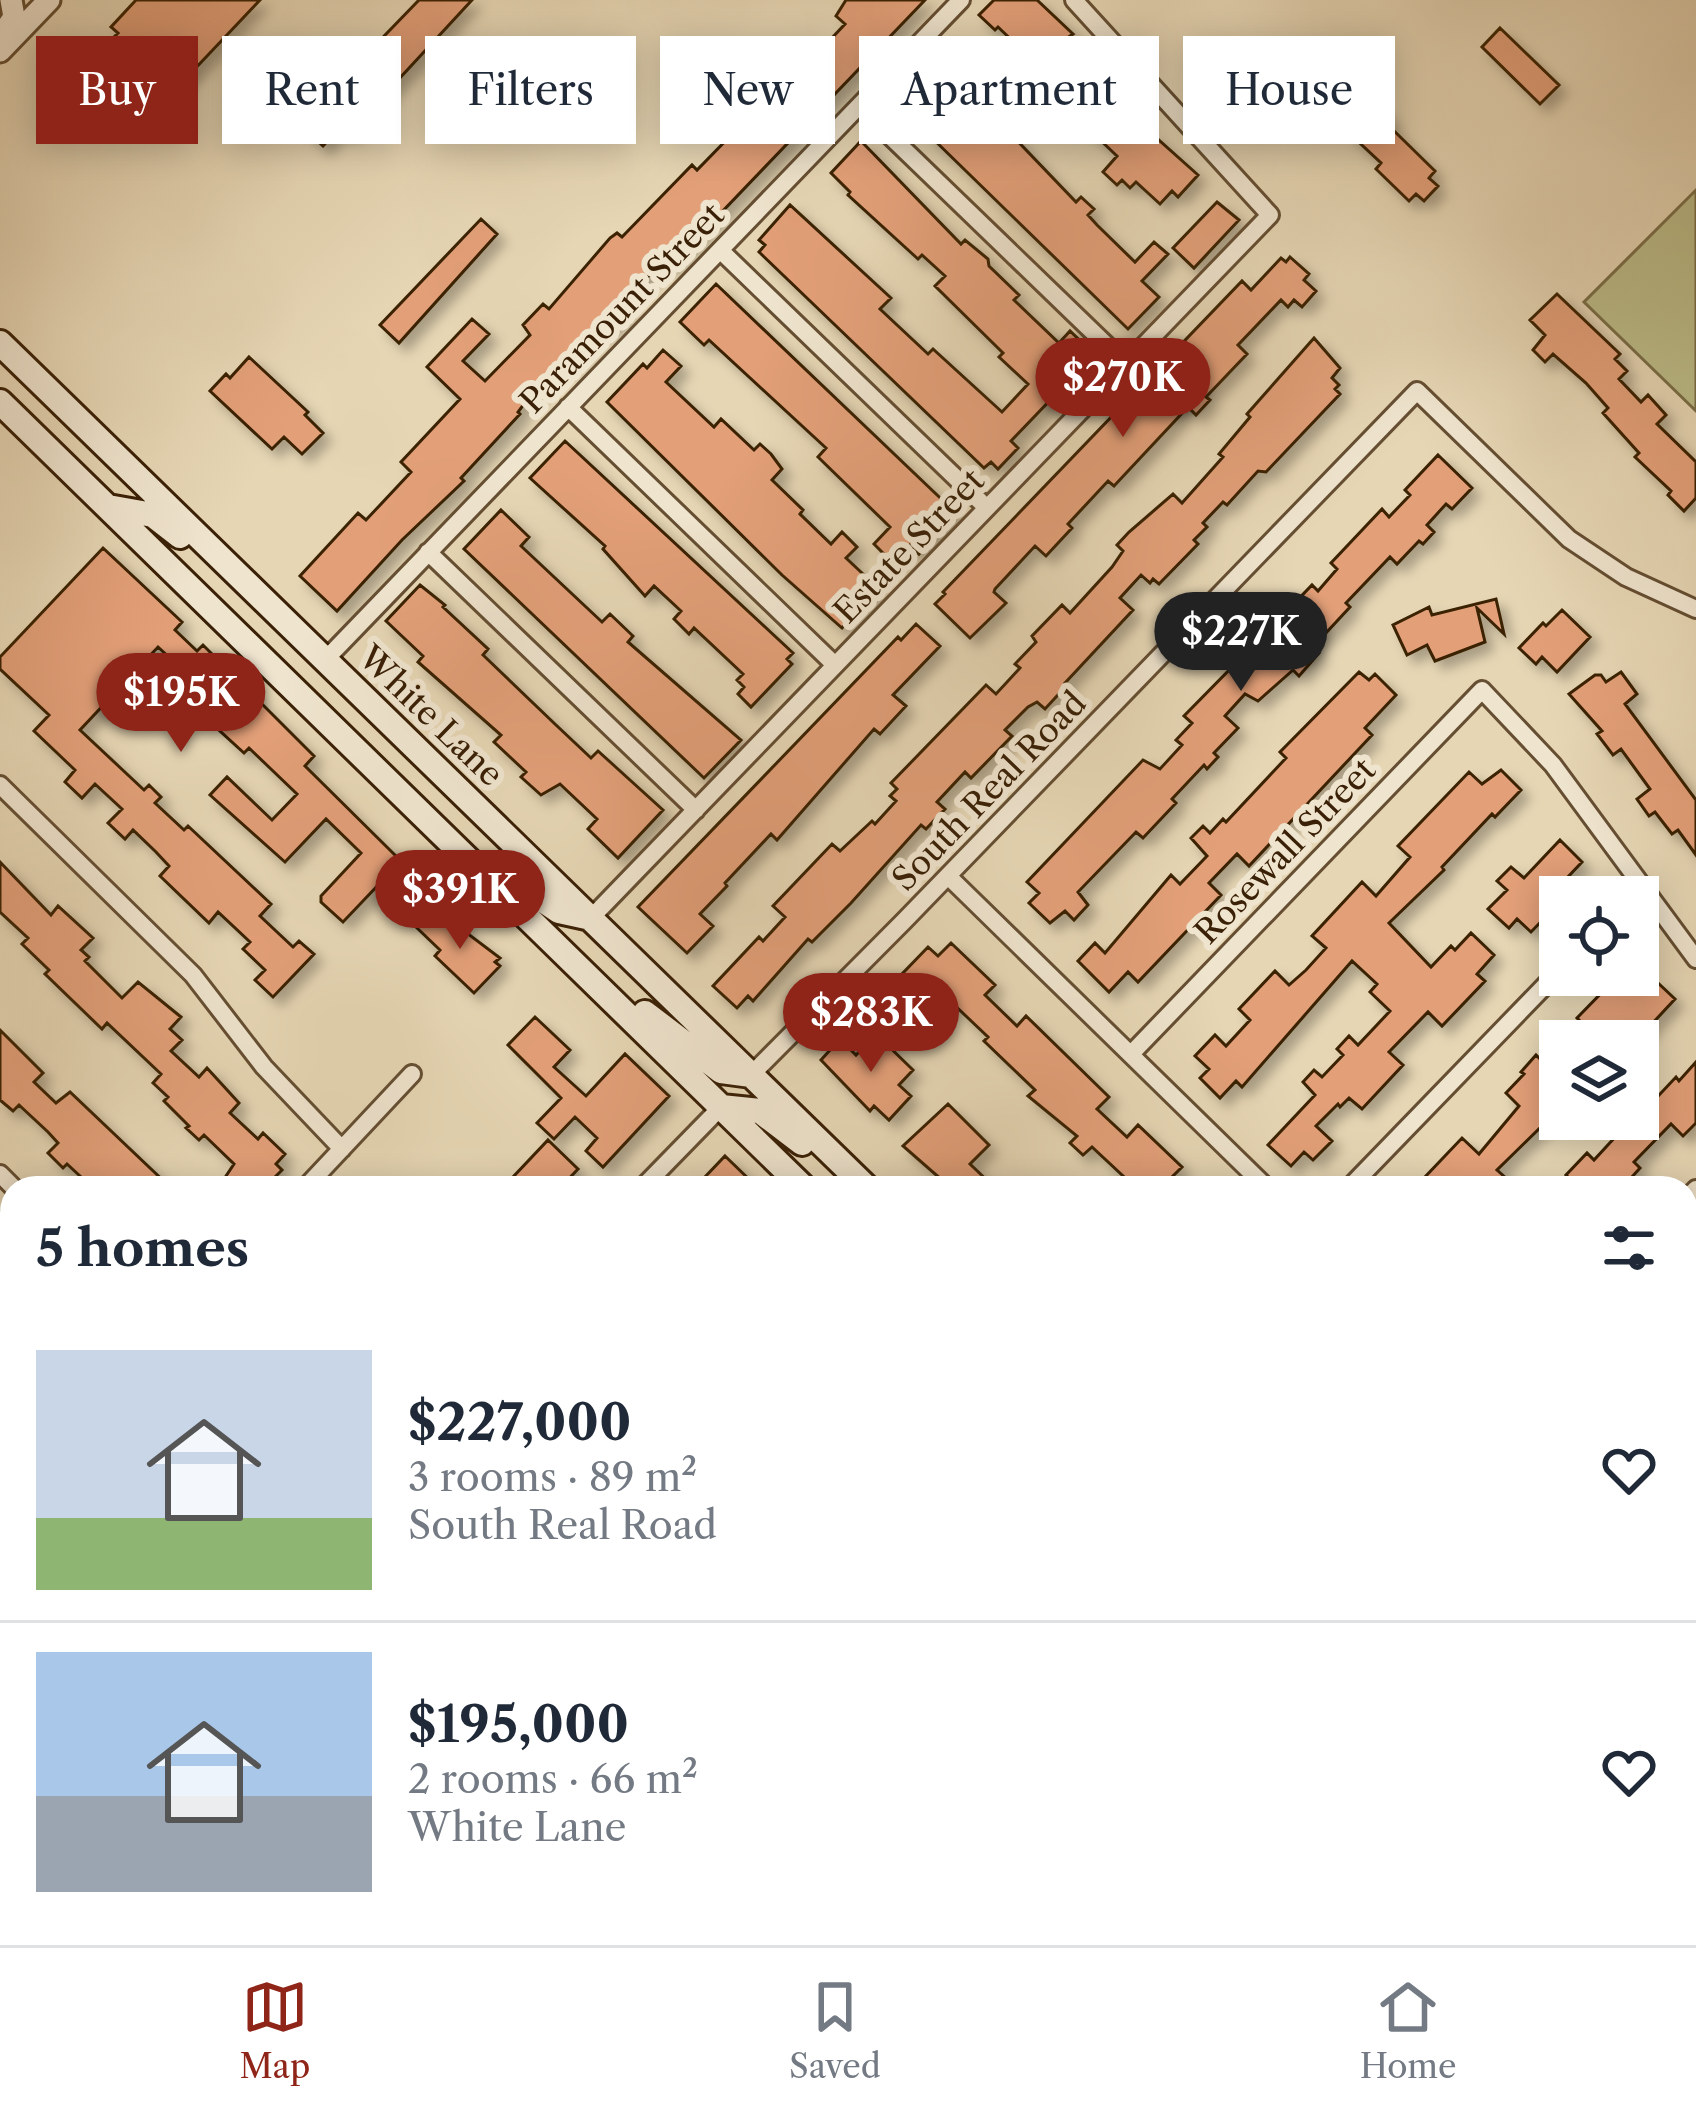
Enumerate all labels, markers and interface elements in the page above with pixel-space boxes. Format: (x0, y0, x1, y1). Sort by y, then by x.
chip: Buy (36, 36, 198, 144)
chip: Rent (222, 36, 401, 144)
chip: Filters (425, 36, 636, 144)
chip: New (660, 36, 835, 144)
chip: Apartment (859, 36, 1159, 144)
chip: House (1183, 36, 1395, 144)
street label: Paramount Street (511, 194, 733, 421)
pin: $270K (1039, 338, 1207, 440)
text: $270K (1062, 353, 1184, 401)
street label: Estate Street (825, 460, 993, 632)
pin: $227K (1157, 592, 1325, 694)
text: $227K (1181, 607, 1301, 655)
street label: White Lane (350, 636, 512, 795)
pin: $195K (97, 653, 265, 755)
text: $195K (123, 668, 239, 716)
street label: South Real Road (883, 683, 1095, 899)
street label: Rosewall Street (1186, 749, 1384, 952)
pin: $391K (376, 850, 544, 952)
text: $391K (402, 865, 518, 913)
map controls (1539, 876, 1659, 1140)
button: locate (1539, 876, 1659, 996)
pin: $283K (787, 973, 955, 1075)
text: $283K (810, 988, 932, 1036)
button: layers (1539, 1020, 1659, 1140)
icon: filters (1596, 1215, 1662, 1281)
text: 5 homes (36, 1217, 249, 1279)
text: $227,000 (408, 1391, 631, 1453)
icon: home (132, 1398, 276, 1542)
icon: heart (1596, 1437, 1662, 1503)
text: 3 rooms · 89 m² (408, 1453, 697, 1501)
text: South Real Road (408, 1501, 717, 1549)
text: $195,000 (408, 1693, 629, 1755)
icon: home (132, 1700, 276, 1844)
icon: heart (1596, 1739, 1662, 1805)
text: 2 rooms · 66 m² (408, 1755, 698, 1803)
text: White Lane (408, 1803, 626, 1851)
tab: Map (239, 1974, 310, 2087)
tab: Saved (789, 1974, 881, 2087)
tab: Home (1360, 1974, 1457, 2087)

